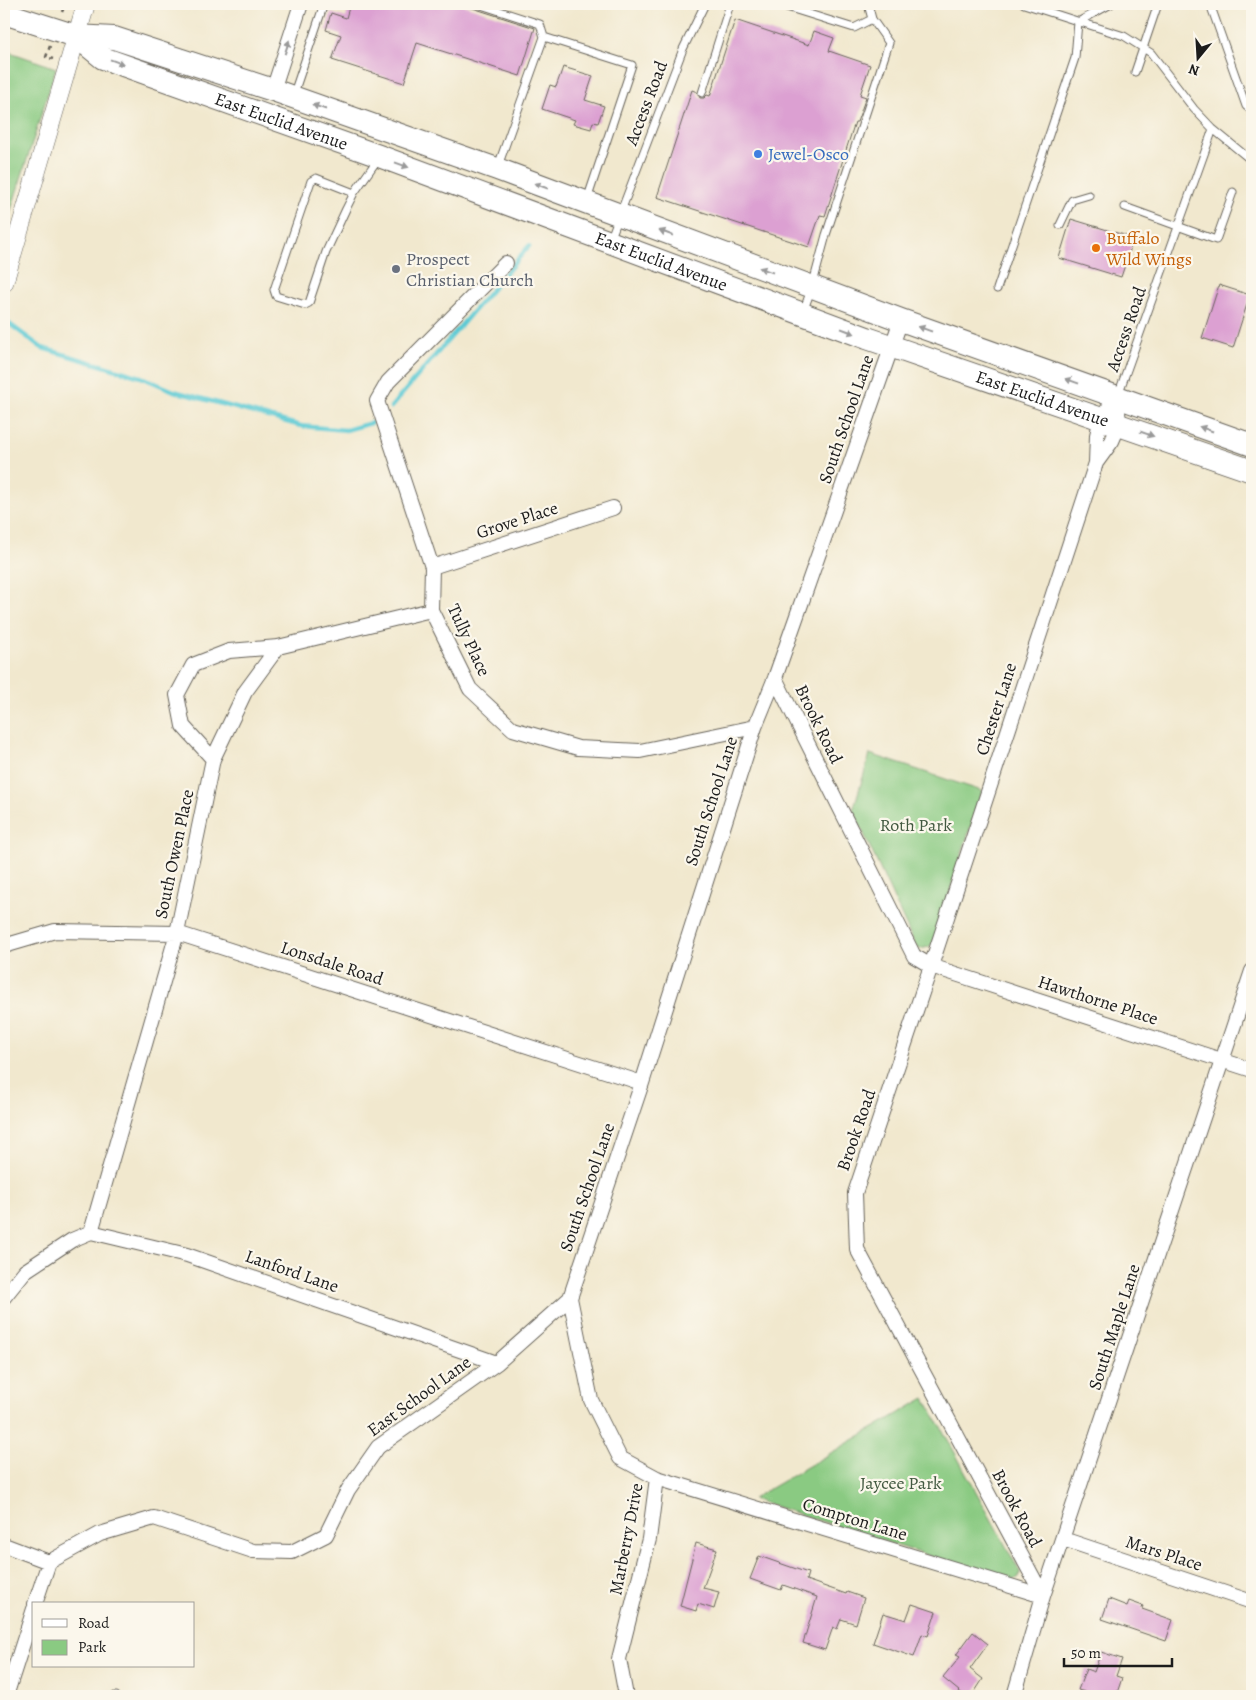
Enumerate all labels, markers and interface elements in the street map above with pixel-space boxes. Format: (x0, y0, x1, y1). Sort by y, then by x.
north arrow (1174, 32, 1224, 82)
one-way arrow (283, 39, 291, 54)
street label: Access Road (619, 57, 673, 150)
one-way arrow (110, 59, 125, 67)
text: N (1186, 59, 1202, 80)
street label: East Euclid Avenue (212, 87, 351, 156)
one-way arrow (311, 103, 326, 111)
place label: Jewel-Osco (768, 142, 849, 166)
marker: Jewel-Osco (752, 148, 764, 160)
one-way arrow (395, 161, 410, 169)
one-way arrow (533, 182, 548, 189)
street label: East Euclid Avenue (592, 226, 731, 297)
place label: Buffalo Wild Wings (1105, 226, 1192, 271)
one-way arrow (658, 229, 673, 237)
marker: Buffalo Wild Wings (1090, 242, 1102, 254)
place label: Prospect Christian Church (406, 247, 534, 292)
marker: Prospect Christian Church (390, 263, 402, 275)
one-way arrow (759, 266, 774, 273)
street label: Access Road (1100, 283, 1152, 376)
one-way arrow (918, 325, 933, 332)
one-way arrow (841, 327, 856, 335)
street label: South School Lane (813, 351, 879, 487)
street label: East Euclid Avenue (972, 364, 1112, 433)
one-way arrow (1064, 377, 1079, 385)
one-way arrow (1199, 424, 1214, 432)
one-way arrow (1140, 431, 1155, 439)
street label: Grove Place (473, 496, 561, 544)
street label: Tully Place (442, 600, 496, 680)
street label: Chester Lane (970, 660, 1022, 758)
street label: Brook Road (790, 680, 849, 768)
street label: South School Lane (679, 733, 743, 869)
street label: South Owen Place (149, 787, 199, 921)
park label: Roth Park (880, 813, 952, 837)
street label: Lonsdale Road (278, 935, 387, 991)
street label: Hawthorne Place (1035, 969, 1161, 1031)
street label: Brook Road (831, 1086, 881, 1174)
street label: South School Lane (554, 1119, 620, 1255)
street label: Lanford Lane (242, 1244, 342, 1298)
street label: South Maple Lane (1082, 1261, 1146, 1393)
street label: East School Lane (362, 1350, 476, 1442)
street label: Brook Road (986, 1465, 1048, 1552)
park label: Jaycee Park (860, 1471, 942, 1495)
street label: Marberry Drive (603, 1481, 649, 1597)
street label: Compton Lane (800, 1492, 910, 1546)
street label: Mars Place (1123, 1529, 1205, 1577)
legend (32, 1602, 195, 1668)
text: Road (78, 1613, 110, 1633)
scale bar (1064, 1635, 1171, 1667)
text: Park (78, 1637, 107, 1657)
text: 50 m (1071, 1643, 1101, 1663)

